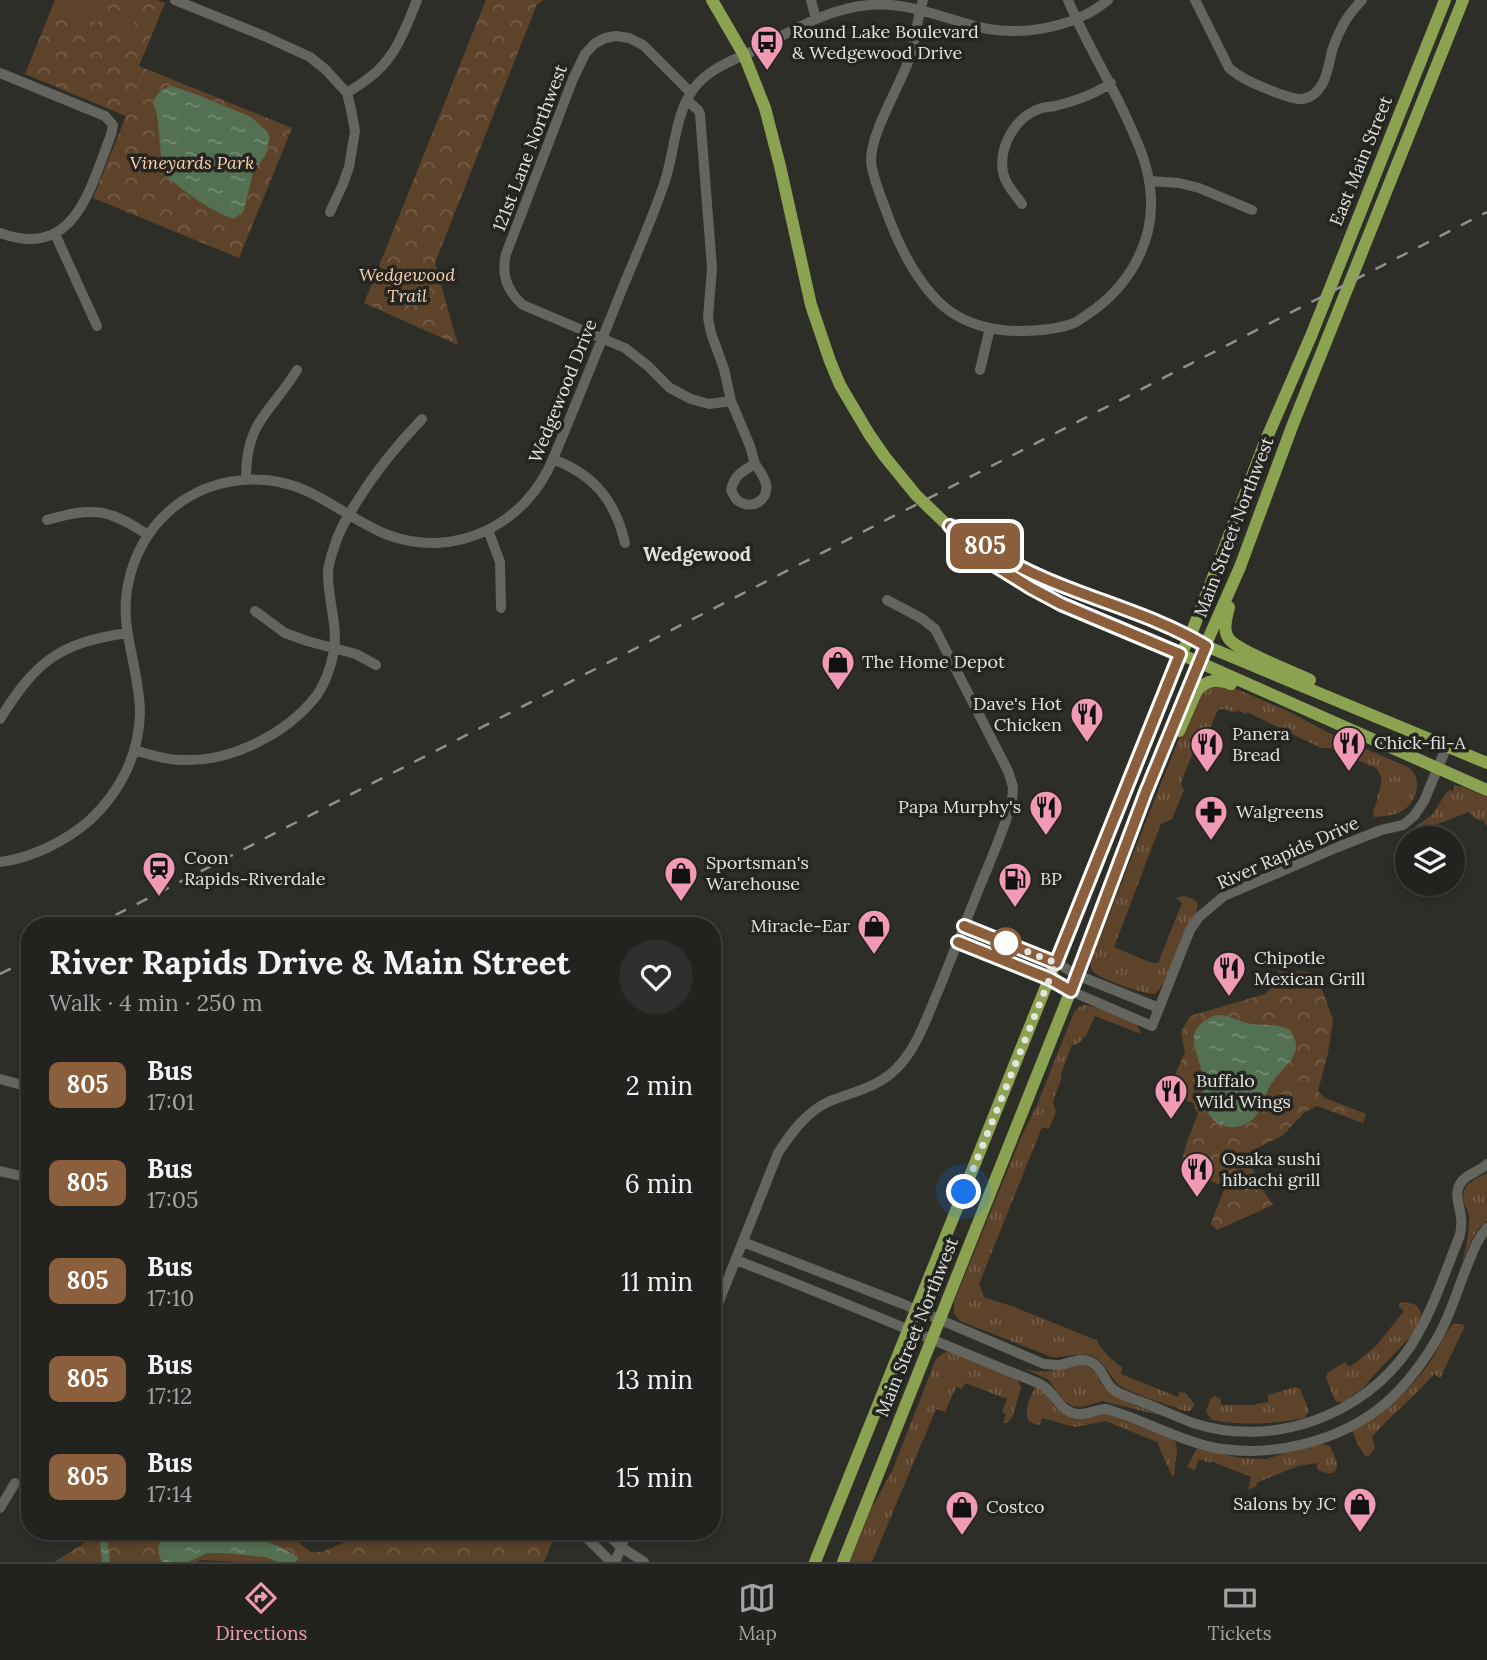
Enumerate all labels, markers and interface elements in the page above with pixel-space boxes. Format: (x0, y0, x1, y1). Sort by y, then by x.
place label: Round Lake Boulevard & Wedgewood Drive (792, 20, 979, 64)
bus stop icon: Round Lake Boulevard & Wedgewood Drive (748, 23, 786, 72)
street label: 121st Lane Northwest (487, 61, 572, 235)
street label: East Main Street (1324, 92, 1397, 229)
park label: Vineyards Park (130, 151, 254, 174)
park label: Wedgewood Trail (359, 263, 455, 307)
street label: Wedgewood Drive (523, 315, 602, 466)
street label: Main Street Northwest (1189, 433, 1279, 620)
line badge: 805 (945, 523, 1025, 569)
text: 805 (964, 530, 1006, 561)
district label: Wedgewood (643, 542, 751, 566)
shop icon: The Home Depot (819, 643, 857, 692)
place label: The Home Depot (862, 650, 1005, 673)
place label: Dave's Hot Chicken (973, 692, 1062, 736)
restaurant icon: Dave's Hot Chicken (1068, 695, 1106, 744)
place label: Panera Bread (1232, 722, 1290, 766)
restaurant icon: Chick-fil-A (1330, 724, 1368, 773)
restaurant icon: Panera Bread (1188, 725, 1226, 774)
place label: Chick-fil-A (1374, 731, 1466, 754)
restaurant icon: Papa Murphy's (1027, 788, 1065, 837)
pharmacy icon: Walgreens (1192, 793, 1230, 842)
place label: Papa Murphy's (898, 795, 1021, 818)
place label: Walgreens (1236, 800, 1324, 823)
street label: River Rapids Drive (1213, 811, 1363, 894)
map controls (1395, 826, 1465, 896)
button: layers (1395, 826, 1465, 896)
place label: Coon Rapids-Riverdale (184, 846, 326, 890)
station icon: Coon Rapids-Riverdale (140, 849, 178, 898)
place label: Sportsman's Warehouse (706, 851, 809, 895)
shop icon: Sportsman's Warehouse (662, 854, 700, 903)
fuel station icon: BP (996, 860, 1034, 909)
place label: BP (1040, 867, 1062, 890)
shop icon: Miracle-Ear (855, 907, 893, 956)
place label: Miracle-Ear (750, 914, 850, 937)
unlabelled marker (991, 928, 1021, 958)
button: heart (619, 940, 693, 1014)
text: River Rapids Drive & Main Street (49, 941, 570, 983)
place label: Chipotle Mexican Grill (1254, 946, 1366, 990)
restaurant icon: Chipotle Mexican Grill (1210, 949, 1248, 998)
text: Walk · 4 min · 250 m (49, 988, 262, 1017)
text: Bus (147, 1054, 193, 1087)
text: 805 (67, 1069, 108, 1100)
text: 2 min (626, 1069, 693, 1102)
place label: Buffalo Wild Wings (1196, 1069, 1291, 1113)
restaurant icon: Buffalo Wild Wings (1152, 1072, 1190, 1121)
text: 17:01 (147, 1087, 194, 1116)
place label: Osaka sushi hibachi grill (1222, 1147, 1321, 1191)
restaurant icon: Osaka sushi hibachi grill (1178, 1150, 1216, 1199)
text: Bus (147, 1152, 193, 1185)
text: 805 (67, 1167, 108, 1198)
text: 6 min (625, 1167, 693, 1200)
your location (946, 1174, 981, 1209)
text: 17:05 (147, 1185, 199, 1214)
street label: Main Street Northwest (870, 1234, 963, 1420)
text: Bus (147, 1250, 193, 1283)
text: 805 (67, 1265, 108, 1296)
text: 11 min (621, 1265, 693, 1298)
text: 17:10 (147, 1283, 194, 1312)
text: Bus (147, 1348, 193, 1381)
text: 805 (67, 1363, 108, 1394)
text: 13 min (616, 1363, 693, 1396)
text: 17:12 (147, 1381, 192, 1410)
text: Bus (147, 1446, 193, 1479)
text: 805 (67, 1461, 108, 1492)
text: 15 min (616, 1461, 693, 1494)
text: 17:14 (147, 1479, 193, 1508)
shop icon: Salons by JC (1341, 1485, 1379, 1534)
shop icon: Costco (943, 1488, 981, 1537)
place label: Salons by JC (1233, 1492, 1336, 1515)
place label: Costco (986, 1495, 1044, 1518)
tab: Directions (215, 1579, 307, 1645)
tab: Map (738, 1579, 777, 1645)
tab: Tickets (1208, 1579, 1272, 1645)

